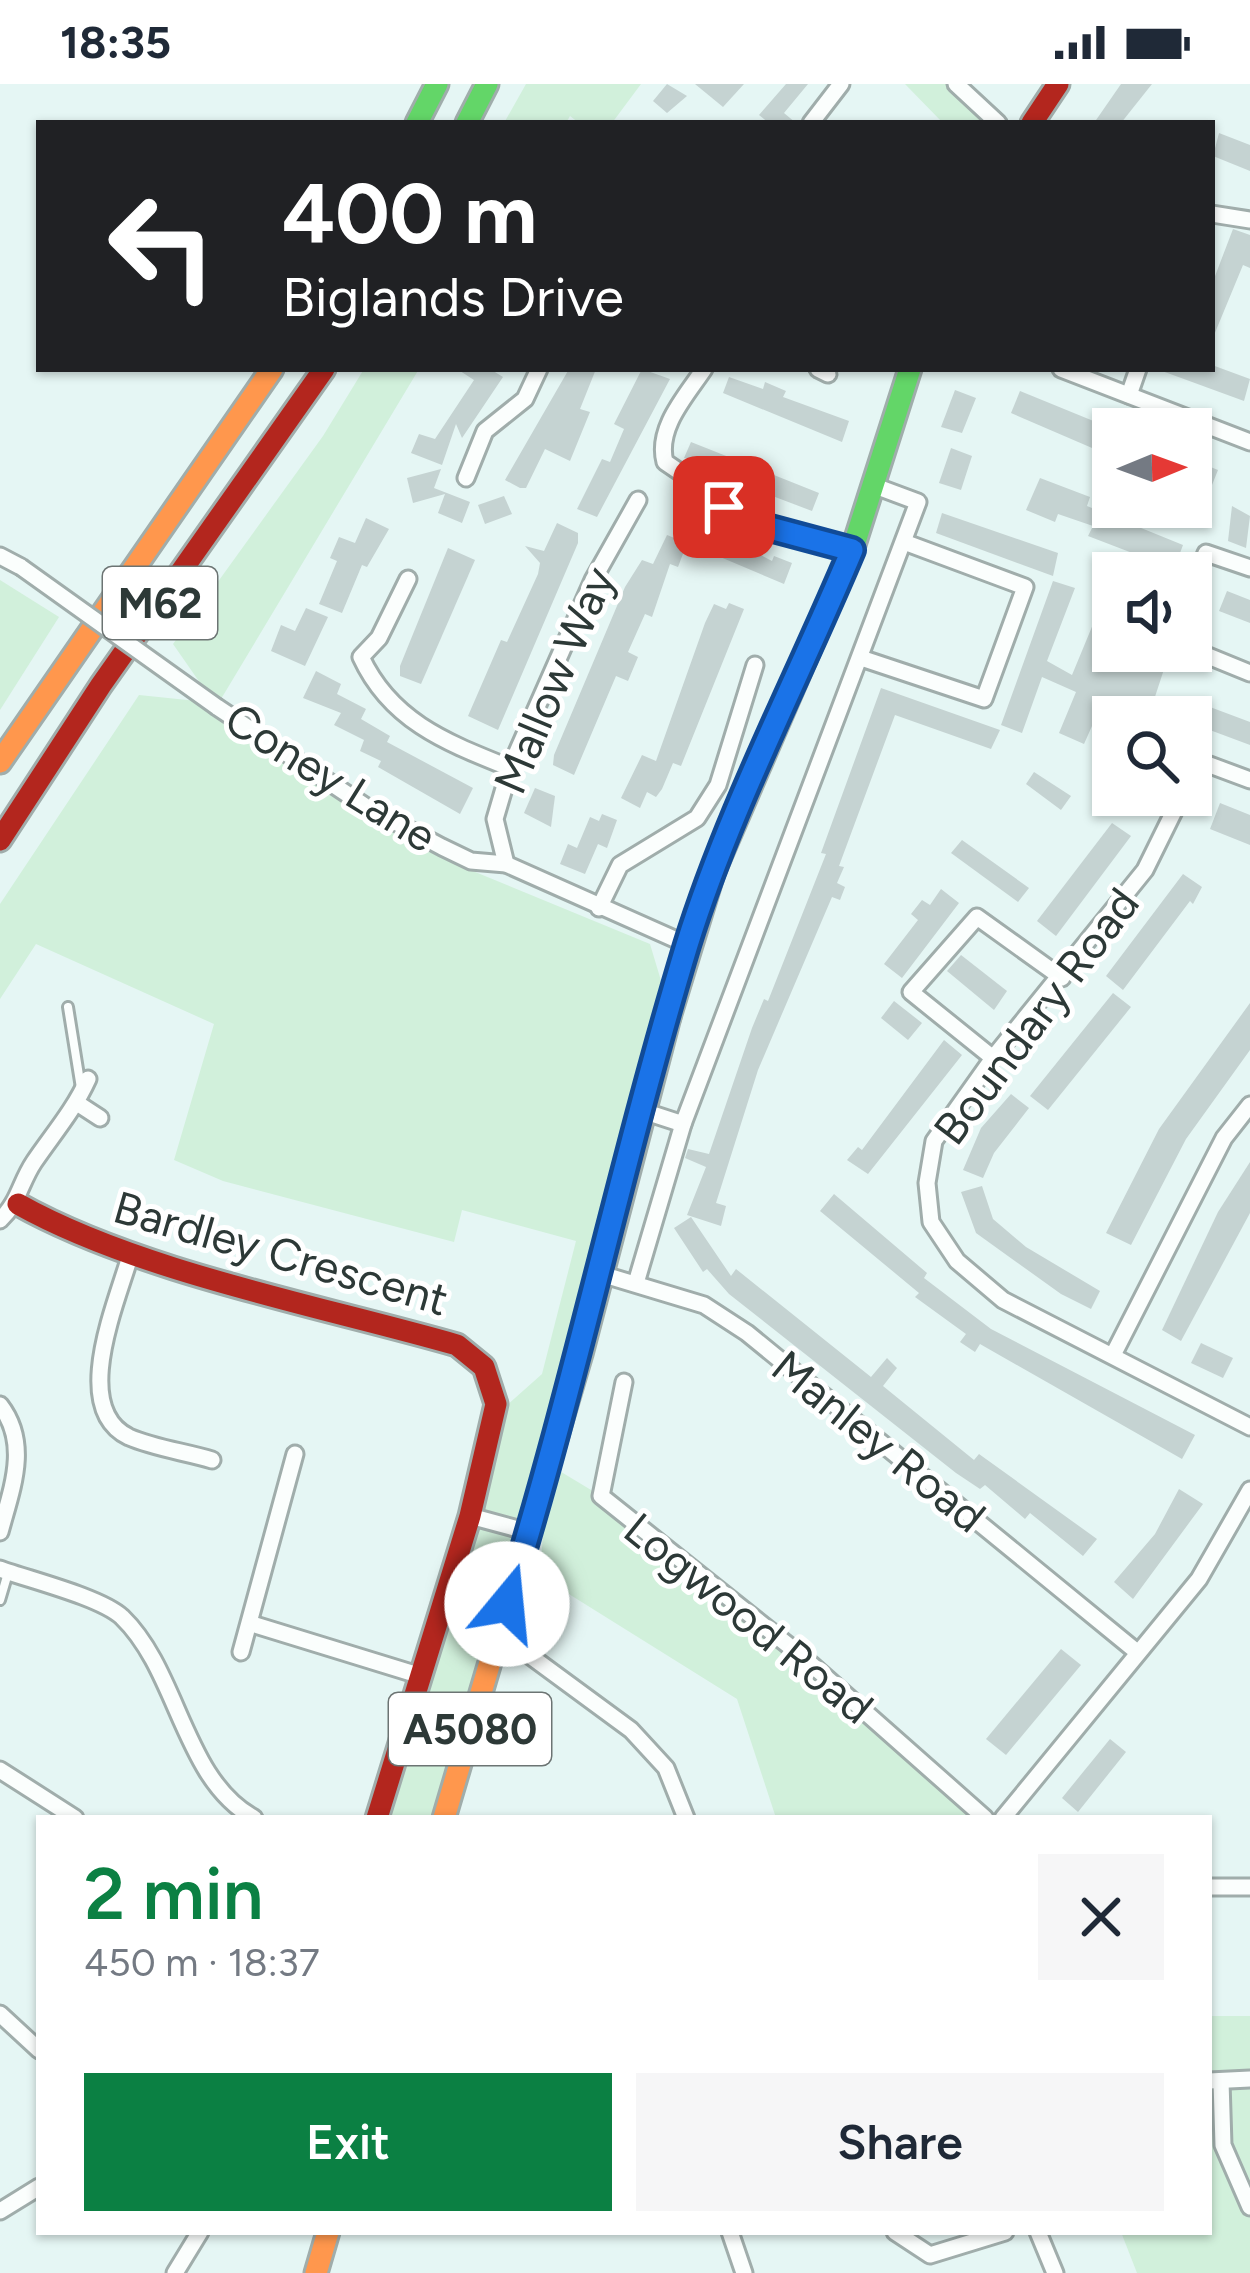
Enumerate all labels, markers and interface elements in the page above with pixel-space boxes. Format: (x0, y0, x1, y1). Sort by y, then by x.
text: 18:35 (60, 15, 171, 69)
text: 400 m (282, 163, 537, 264)
icon: left (84, 168, 240, 324)
text: Biglands Drive (282, 265, 624, 330)
north arrow (1092, 408, 1212, 528)
map controls (1092, 408, 1212, 816)
pin (673, 456, 775, 558)
icon: arrive (691, 474, 757, 540)
button: sound (1092, 552, 1212, 672)
street label: Mallow Way (482, 559, 626, 801)
road number: M62 (103, 567, 217, 639)
street label: Coney Lane (216, 691, 446, 863)
button: search (1092, 696, 1212, 816)
street label: Boundary Road (922, 877, 1150, 1155)
street label: Bardley Crescent (108, 1180, 454, 1326)
street label: Manley Road (762, 1339, 996, 1543)
street label: Logwood Road (614, 1501, 884, 1735)
position arrow (444, 1541, 570, 1667)
road number: A5080 (389, 1693, 551, 1765)
text: 2 min (84, 1851, 263, 1937)
button: close (1038, 1854, 1164, 1980)
text: 450 m · 18:37 (84, 1939, 320, 1986)
button: Exit (84, 2073, 612, 2211)
button: Share (636, 2073, 1164, 2211)

